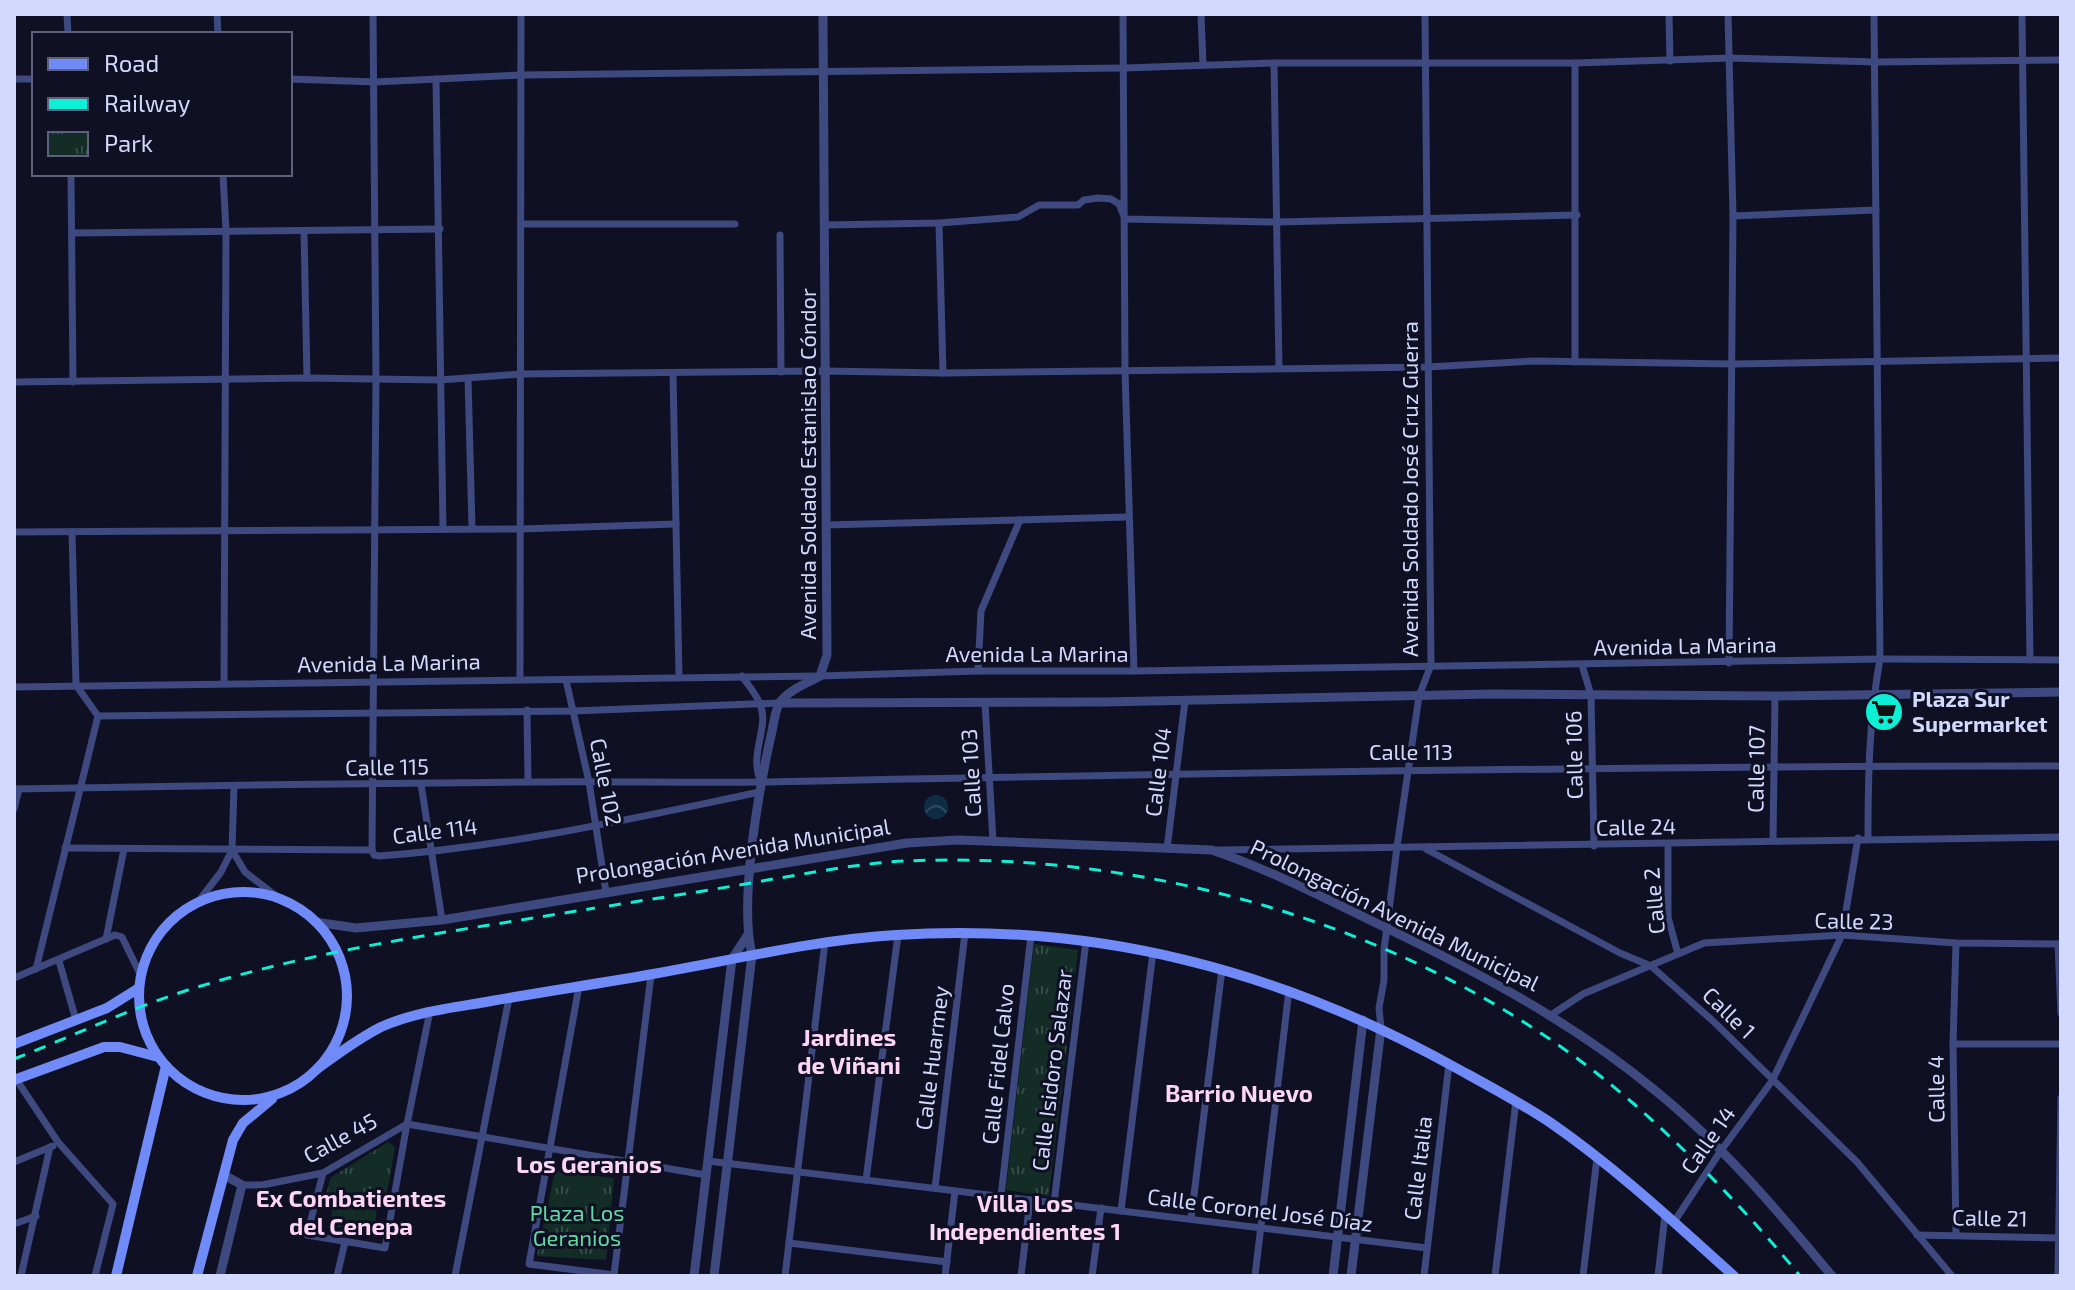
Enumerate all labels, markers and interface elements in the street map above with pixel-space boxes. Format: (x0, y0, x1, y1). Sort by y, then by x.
legend (32, 32, 292, 176)
text: Road (104, 48, 159, 77)
text: Railway (104, 88, 191, 117)
text: Park (104, 128, 153, 157)
street label: Avenida Soldado Estanislao Cóndor (794, 288, 820, 640)
street label: Avenida Soldado José Cruz Guerra (1396, 321, 1422, 657)
street label: Avenida La Marina (1593, 630, 1777, 660)
street label: Avenida La Marina (945, 640, 1129, 666)
street label: Avenida La Marina (297, 647, 481, 677)
place label: Plaza Sur Supermarket (1912, 685, 2048, 736)
supermarket icon: Plaza Sur Supermarket (1863, 691, 1905, 733)
street label: Calle 106 (1559, 710, 1587, 800)
street label: Calle 107 (1741, 725, 1769, 813)
street label: Calle 104 (1139, 726, 1175, 818)
street label: Calle 103 (955, 728, 985, 818)
street label: Calle 102 (586, 736, 628, 828)
street label: Calle 113 (1369, 738, 1453, 764)
street label: Calle 115 (345, 752, 429, 780)
street label: Calle 114 (391, 812, 479, 848)
street label: Prolongación Avenida Municipal (574, 812, 892, 888)
street label: Calle 24 (1596, 812, 1676, 840)
street label: Prolongación Avenida Municipal (1247, 833, 1544, 996)
street label: Calle 2 (1637, 867, 1669, 935)
street label: Calle 23 (1814, 906, 1894, 934)
street label: Calle Isidoro Salazar (1026, 967, 1076, 1172)
street label: Calle 1 (1698, 981, 1761, 1044)
street label: Calle Fidel Calvo (976, 982, 1018, 1146)
street label: Calle Huarmey (909, 984, 953, 1132)
district label: Jardines de Viñani (797, 1022, 901, 1079)
street label: Calle 4 (1921, 1055, 1949, 1123)
district label: Barrio Nuevo (1165, 1078, 1313, 1107)
street label: Calle 14 (1675, 1101, 1740, 1178)
street label: Calle 45 (298, 1106, 381, 1168)
street label: Calle Italia (1398, 1114, 1436, 1221)
district label: Los Geranios (516, 1149, 662, 1178)
street label: Calle Coronel José Díaz (1146, 1182, 1374, 1236)
district label: Ex Combatientes del Cenepa (256, 1183, 446, 1240)
district label: Villa Los Independientes 1 (929, 1188, 1121, 1245)
park label: Plaza Los Geranios (530, 1199, 624, 1250)
street label: Calle 21 (1952, 1203, 2028, 1231)

